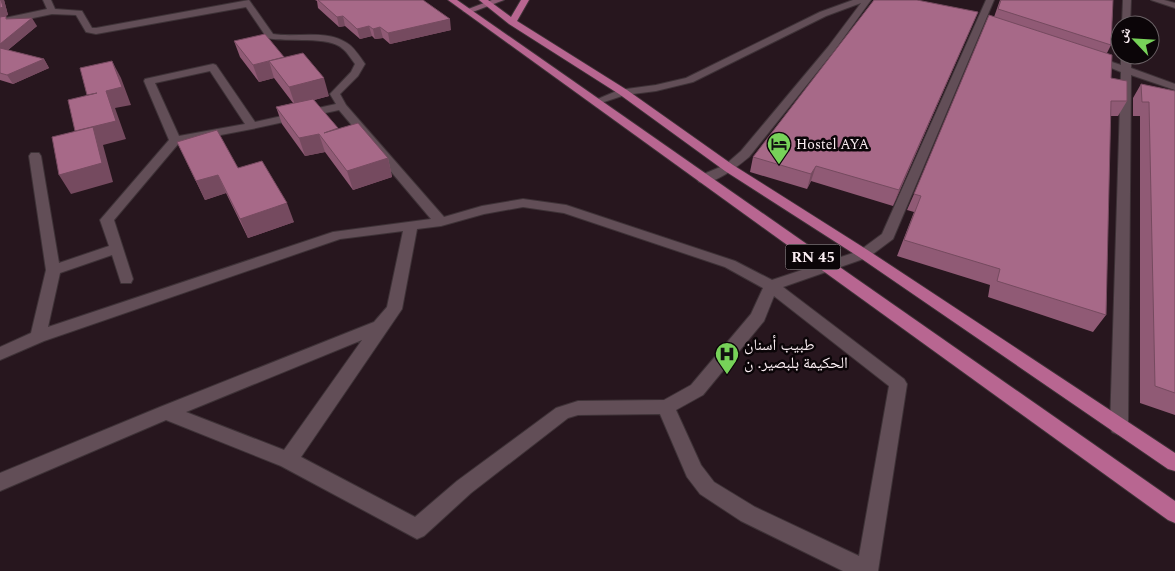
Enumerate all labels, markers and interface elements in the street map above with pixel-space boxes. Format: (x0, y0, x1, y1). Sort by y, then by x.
north arrow (1110, 15, 1160, 65)
text: ش (1111, 23, 1136, 46)
hotel icon: Hostel AYA (766, 131, 792, 165)
place label: Hostel AYA (796, 134, 869, 155)
road number: RN 45 (786, 244, 840, 270)
place label: طبيب أسنان الحكيمة بلبصير. ن (744, 333, 848, 375)
hospital icon: طبيب أسنان الحكيمة بلبصير. ن (714, 341, 740, 375)

